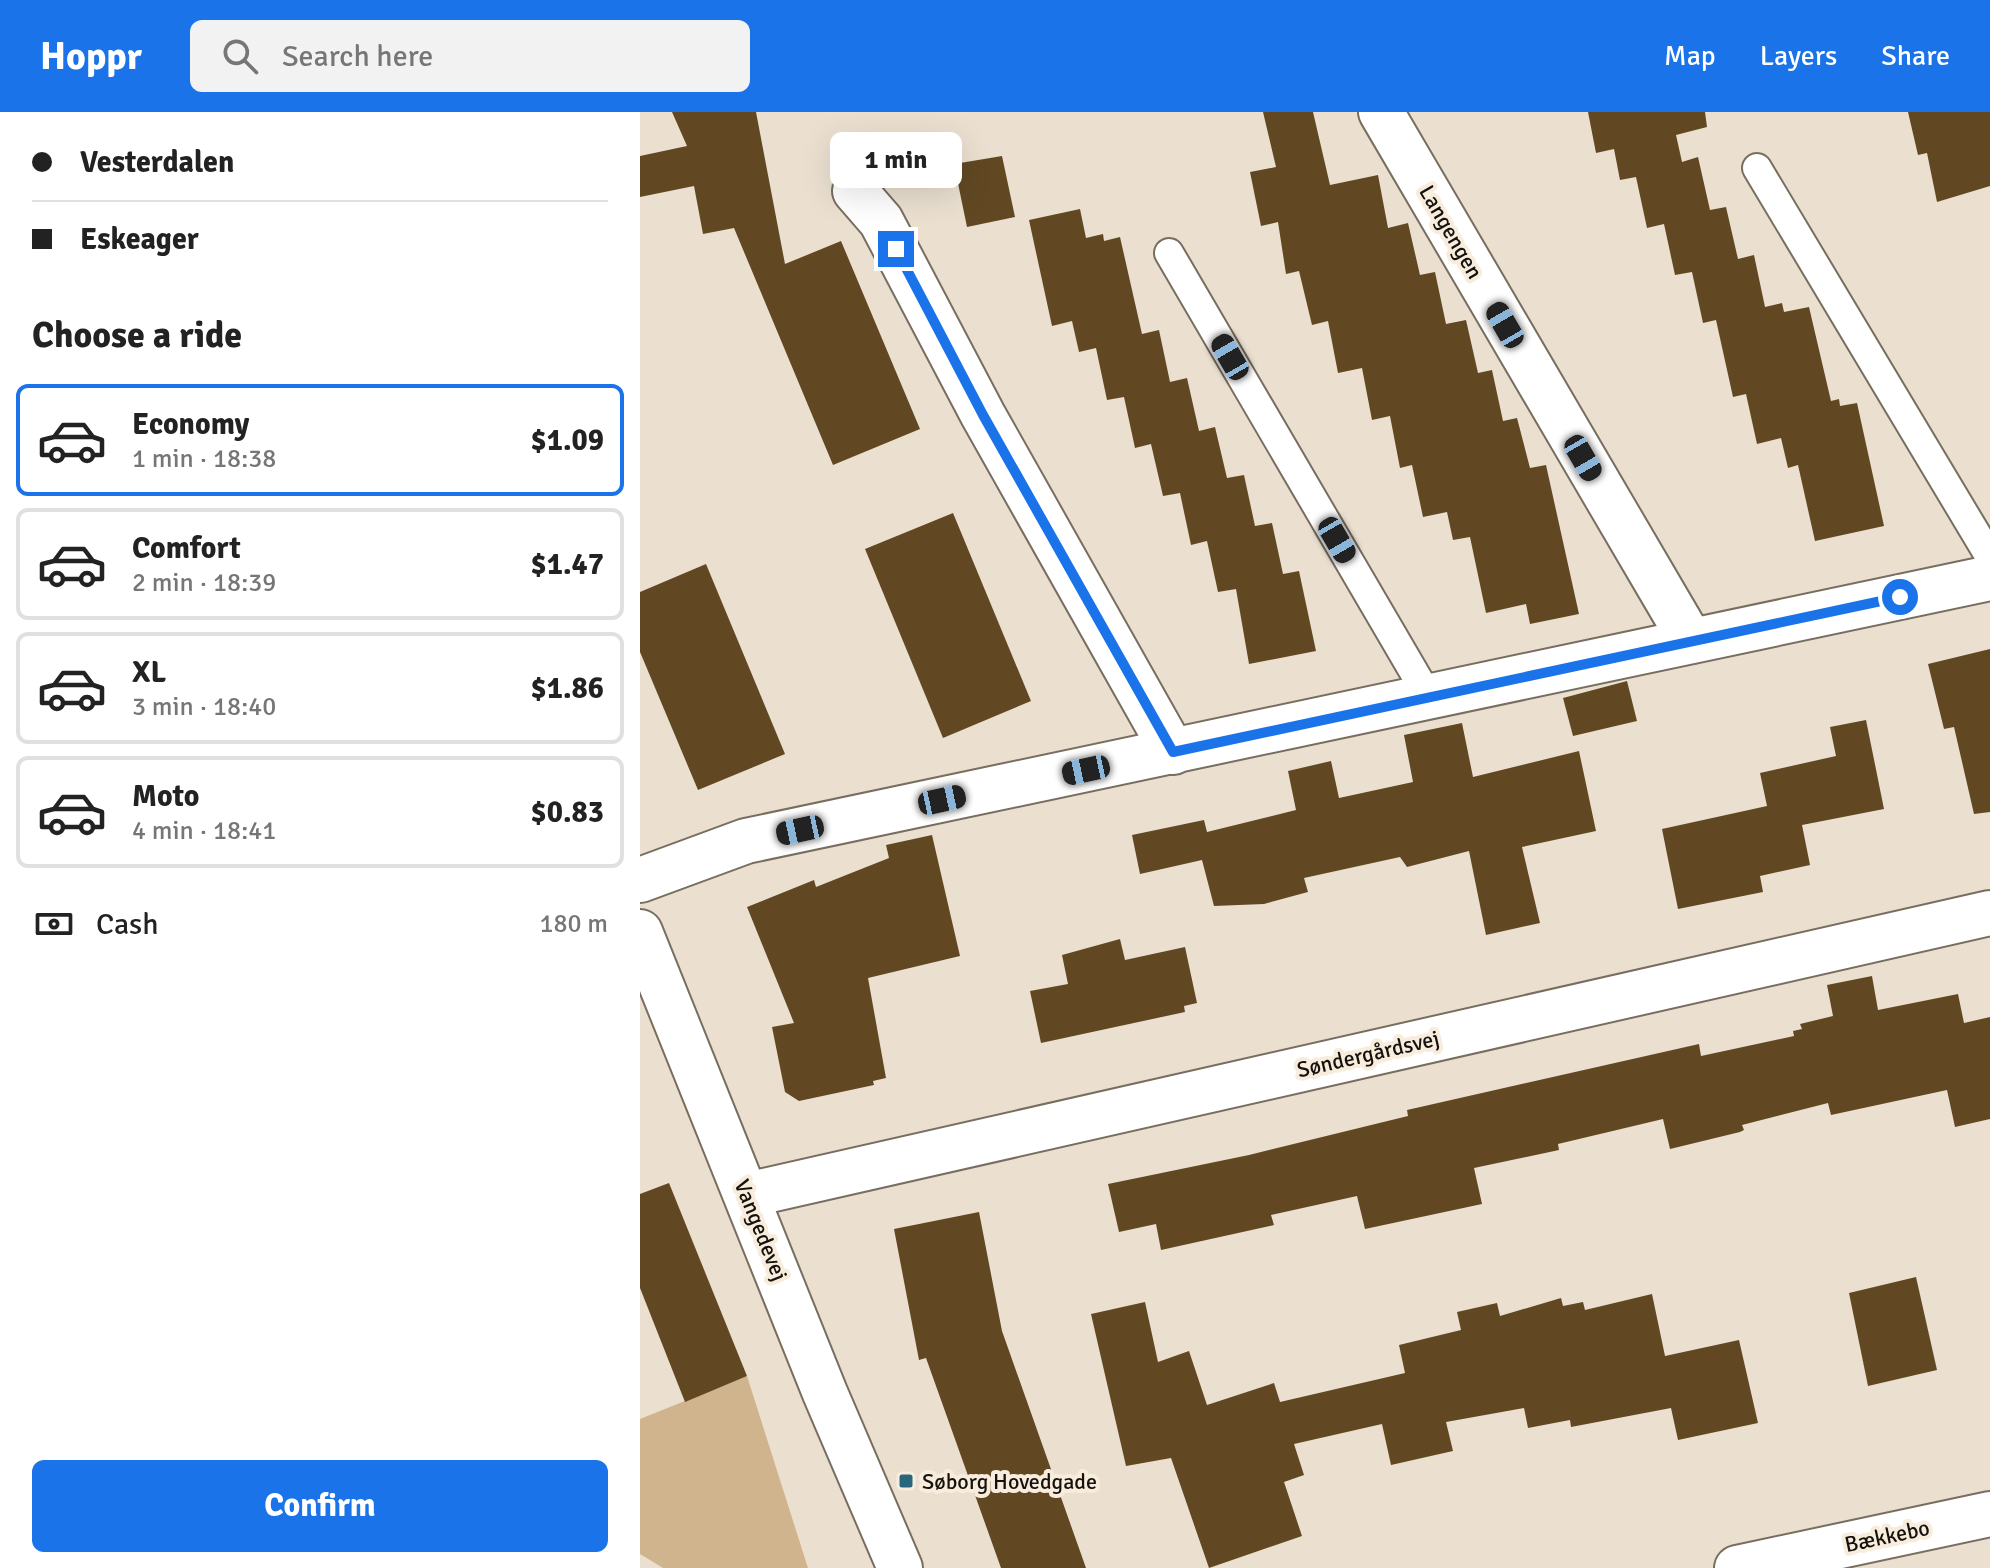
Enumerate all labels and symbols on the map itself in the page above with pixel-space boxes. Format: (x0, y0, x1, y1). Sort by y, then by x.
callout: 1 min (830, 133, 962, 189)
street label: Langengen (1413, 180, 1489, 284)
route end (878, 231, 914, 267)
car (1483, 298, 1527, 352)
car (1208, 330, 1252, 384)
car (1561, 431, 1605, 485)
car (1315, 513, 1359, 567)
route start (1882, 579, 1918, 615)
car (1060, 753, 1112, 787)
car (916, 783, 968, 817)
car (774, 813, 826, 847)
street label: Søndergårdsvej (1294, 1025, 1442, 1083)
street label: Vangedevej (728, 1175, 794, 1285)
place label: Søborg Hovedgade (922, 1468, 1097, 1495)
marker: Søborg Hovedgade (897, 1472, 915, 1490)
street label: Bækkebo (1842, 1514, 1932, 1558)

